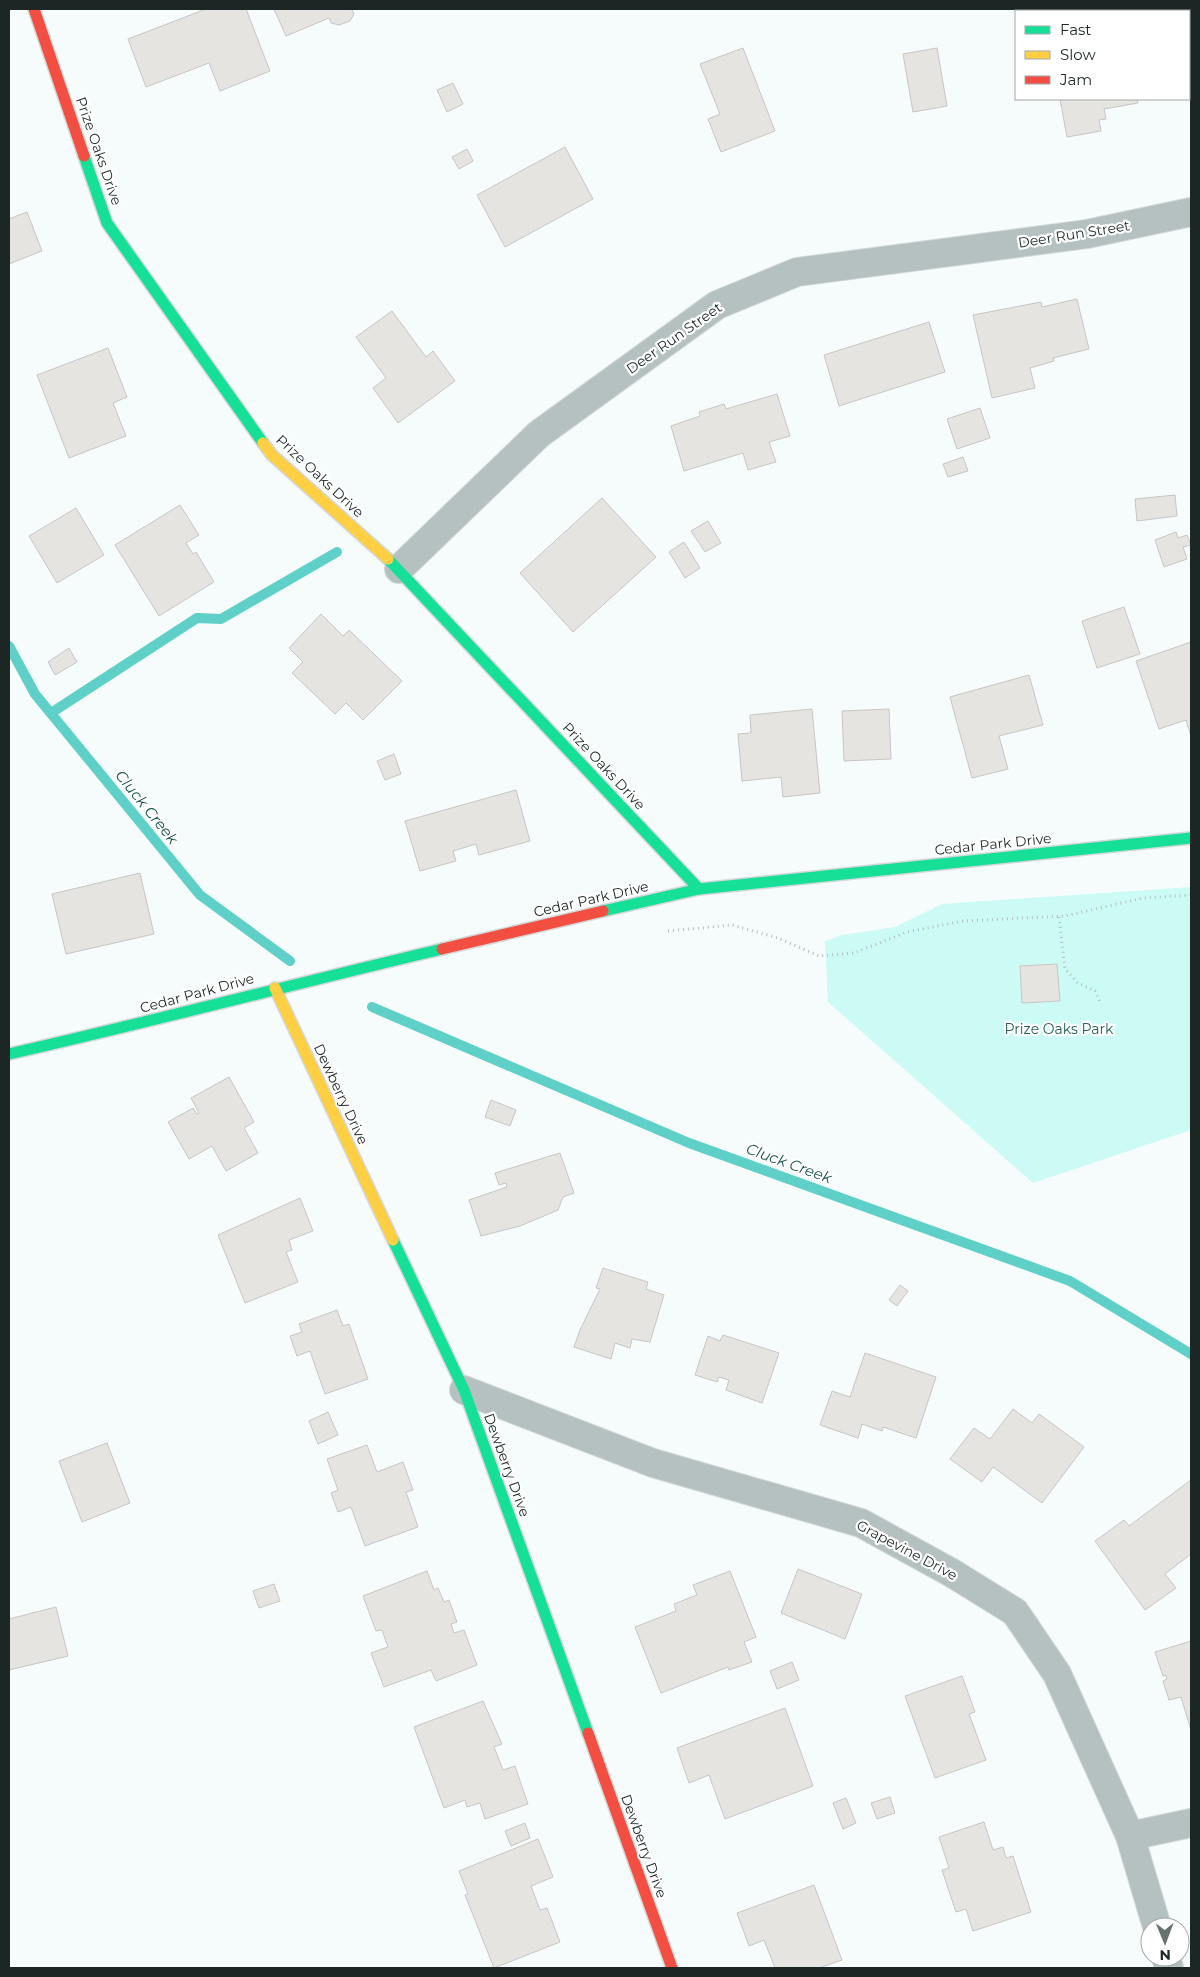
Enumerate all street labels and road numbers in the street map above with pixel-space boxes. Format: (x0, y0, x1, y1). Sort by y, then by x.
street label: Prize Oaks Drive (72, 94, 126, 208)
street label: Deer Run Street (1017, 216, 1131, 252)
street label: Deer Run Street (623, 298, 726, 378)
street label: Prize Oaks Drive (272, 431, 368, 521)
street label: Prize Oaks Drive (559, 718, 649, 814)
street label: Cedar Park Drive (934, 829, 1052, 859)
street label: Cedar Park Drive (532, 877, 650, 921)
street label: Cedar Park Drive (138, 969, 256, 1017)
street label: Dewberry Drive (310, 1041, 372, 1147)
street label: Dewberry Drive (480, 1411, 534, 1519)
street label: Grapevine Drive (854, 1516, 960, 1584)
street label: Dewberry Drive (617, 1792, 671, 1900)

